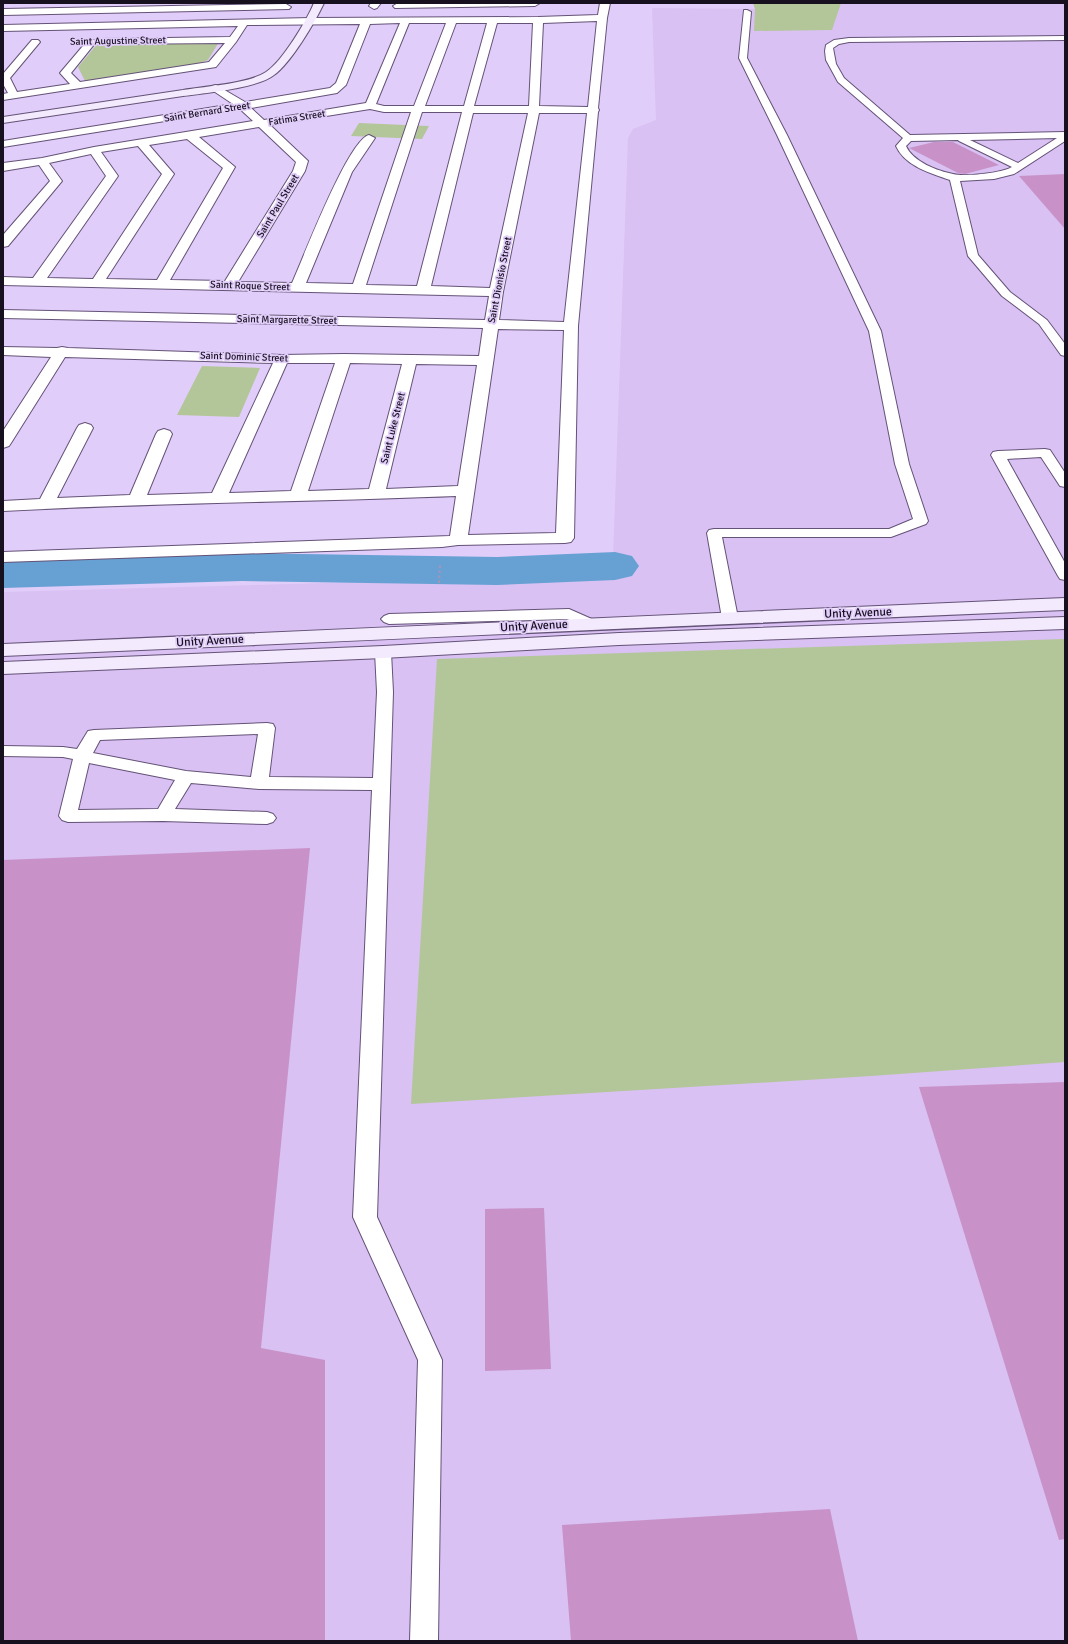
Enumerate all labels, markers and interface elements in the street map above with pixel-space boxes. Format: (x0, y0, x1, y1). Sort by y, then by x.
street label: Saint Augustine Street (70, 34, 167, 48)
street label: Saint Bernard Street (163, 99, 251, 125)
street label: Fatima Street (268, 108, 327, 128)
street label: Saint Paul Street (254, 172, 302, 240)
street label: Saint Dionisio Street (486, 235, 514, 324)
street label: Saint Roque Street (210, 279, 290, 293)
street label: Saint Margarette Street (237, 313, 338, 327)
street label: Saint Dominic Street (200, 349, 289, 365)
street label: Saint Luke Street (378, 391, 408, 465)
street label: Unity Avenue (824, 604, 892, 622)
street label: Unity Avenue (500, 617, 568, 635)
street label: Unity Avenue (176, 632, 244, 650)

